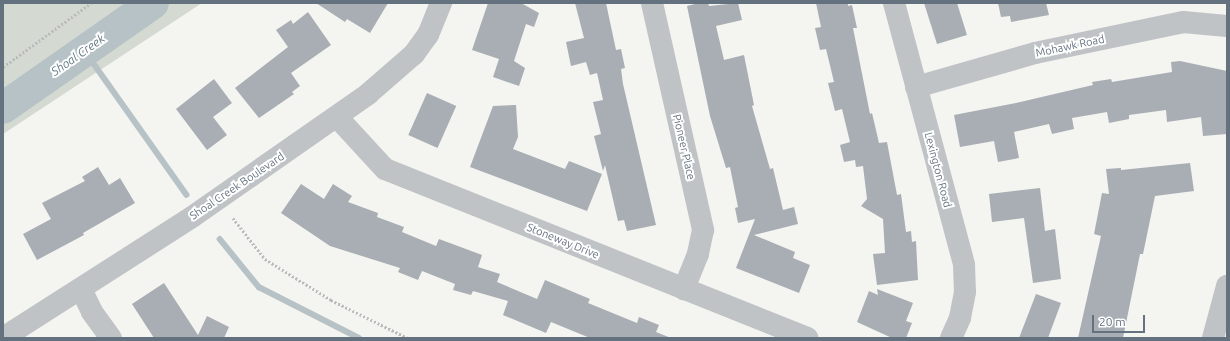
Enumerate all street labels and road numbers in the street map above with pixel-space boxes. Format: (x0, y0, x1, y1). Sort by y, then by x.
street label: Mohawk Road (1034, 32, 1106, 60)
street label: Pioneer Place (670, 113, 698, 181)
street label: Lexington Road (922, 131, 954, 209)
street label: Shoal Creek Boulevard (187, 150, 287, 222)
street label: Stoneway Drive (525, 220, 601, 262)

